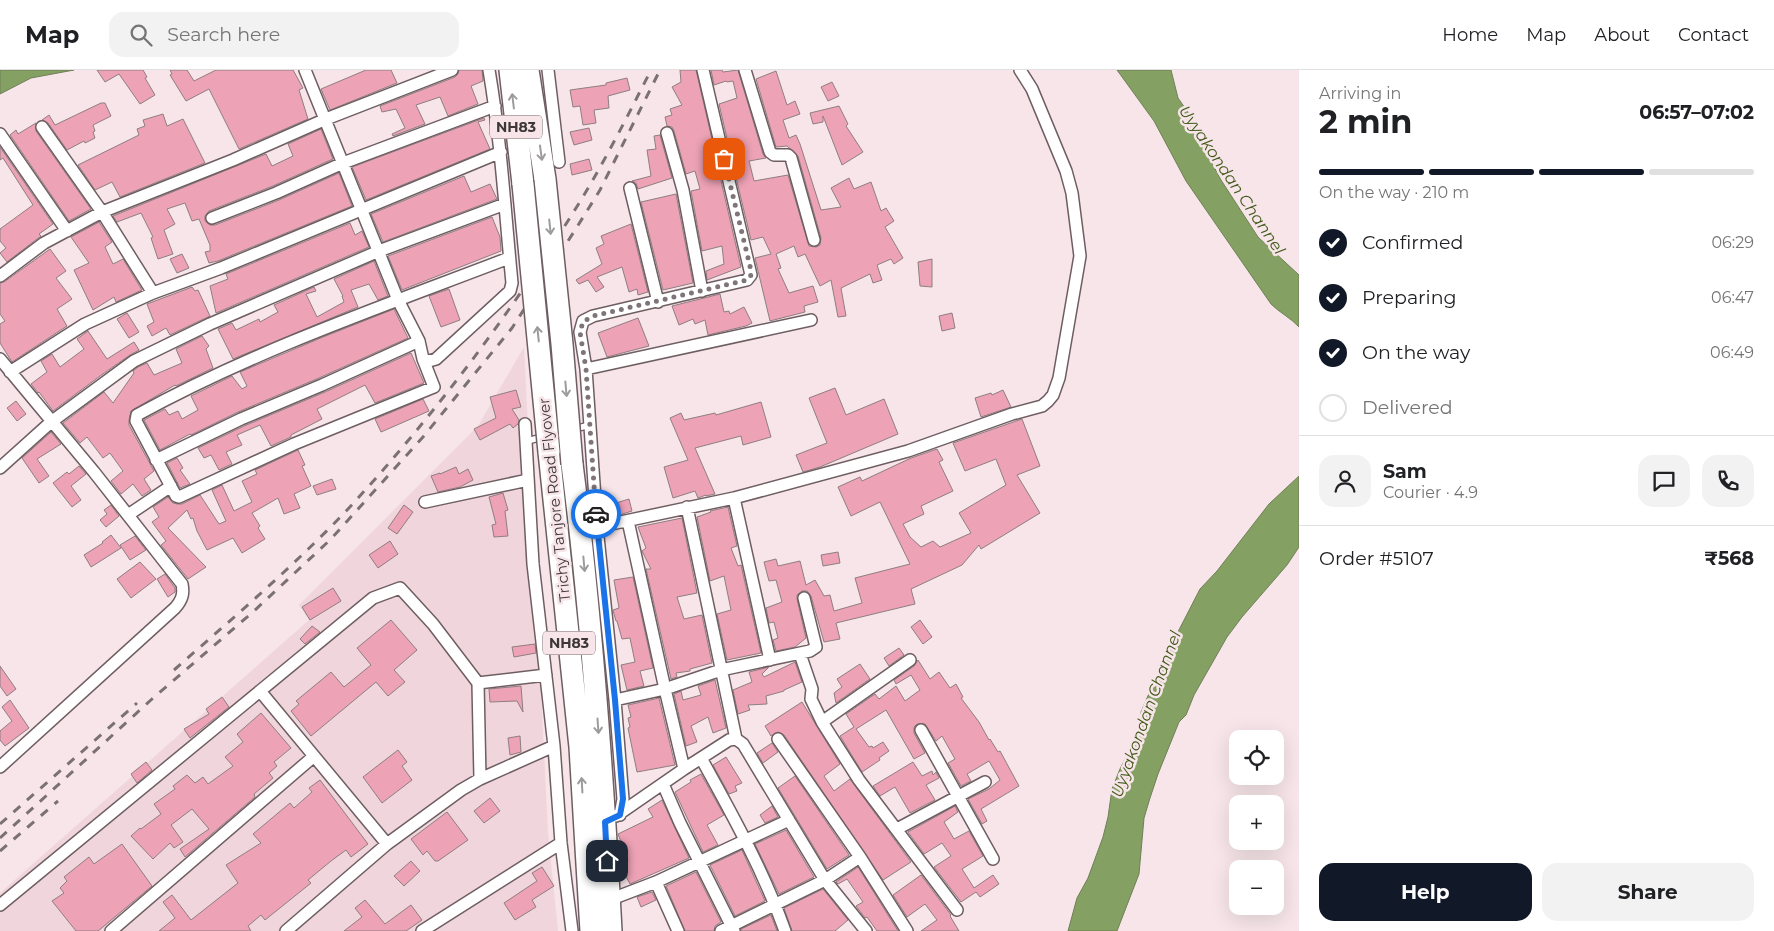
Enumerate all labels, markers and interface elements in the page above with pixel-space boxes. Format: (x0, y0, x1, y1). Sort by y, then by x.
search box (109, 12, 459, 57)
text: Map (25, 20, 79, 49)
icon: search (127, 21, 155, 49)
text: Search here (167, 23, 280, 46)
text: Home (1442, 24, 1498, 46)
text: Map (1526, 24, 1566, 46)
text: About (1594, 24, 1650, 46)
text: Contact (1678, 24, 1749, 46)
text: Arriving in (1319, 84, 1401, 103)
one-way arrow (508, 93, 518, 109)
text: 06:57–07:02 (1639, 101, 1754, 124)
water label: Uyyakondan Channel (1175, 102, 1289, 259)
text: 2 min (1319, 102, 1412, 141)
road number: NH83 (490, 116, 542, 138)
pin (703, 138, 745, 180)
one-way arrow (536, 144, 546, 160)
icon: bag (710, 145, 738, 173)
text: On the way · 210 m (1319, 183, 1469, 202)
one-way arrow (545, 219, 555, 235)
icon: check (1319, 229, 1347, 257)
text: Confirmed (1362, 231, 1463, 254)
text: 06:29 (1711, 233, 1754, 252)
icon: check (1319, 284, 1347, 312)
text: Preparing (1362, 286, 1457, 309)
text: 06:47 (1711, 288, 1754, 307)
one-way arrow (533, 326, 542, 342)
icon: check (1319, 339, 1347, 367)
text: On the way (1362, 341, 1470, 364)
text: 06:49 (1710, 343, 1754, 362)
one-way arrow (561, 381, 571, 397)
text: Delivered (1362, 396, 1453, 419)
street label: Trichy Tanjore Road Flyover (534, 397, 574, 603)
button: person (1319, 455, 1371, 507)
button: chat (1638, 455, 1690, 507)
button: phone (1702, 455, 1754, 507)
text: Sam (1383, 460, 1427, 483)
text: Courier · 4.9 (1383, 483, 1478, 502)
courier (571, 489, 621, 539)
icon: car (582, 500, 610, 528)
text: Order #5107 (1319, 547, 1434, 570)
text: ₹568 (1704, 547, 1754, 570)
one-way arrow (579, 556, 589, 572)
water label: Uyyakondan Channel (1107, 628, 1185, 800)
road number: NH83 (543, 632, 595, 654)
one-way arrow (593, 718, 603, 734)
map controls (1229, 730, 1284, 915)
button: locate (1229, 730, 1284, 785)
one-way arrow (578, 777, 587, 793)
button: + (1229, 795, 1284, 850)
pin (586, 840, 628, 882)
icon: home (593, 847, 621, 875)
button: − (1229, 860, 1284, 915)
button: Help (1319, 863, 1532, 921)
button: Share (1542, 863, 1754, 921)

